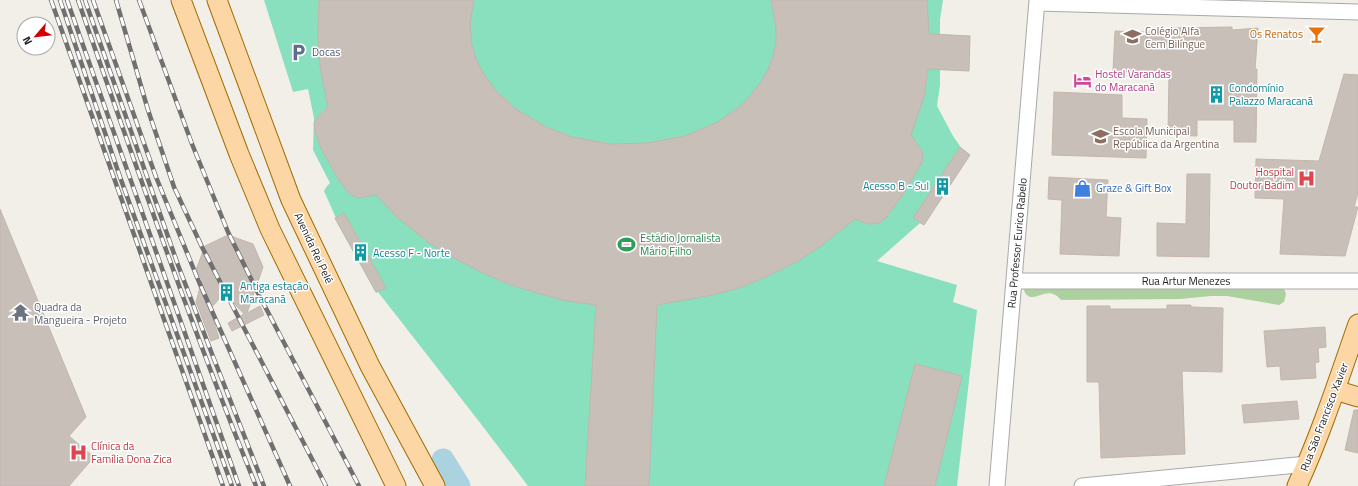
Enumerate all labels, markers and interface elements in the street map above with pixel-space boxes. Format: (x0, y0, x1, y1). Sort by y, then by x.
north arrow (16, 16, 56, 56)
place label: Colégio Alfa Cem Bilíngue (1145, 23, 1206, 52)
bar icon: Os Renatos (1306, 24, 1326, 44)
place label: Os Renatos (1250, 26, 1303, 42)
school or university icon: Colégio Alfa Cem Bilíngue (1122, 27, 1142, 47)
text: N (18, 34, 36, 48)
parking icon: Docas (289, 42, 309, 62)
place label: Docas (312, 44, 340, 60)
place label: Hostel Varandas do Maracanã (1095, 66, 1171, 95)
hotel icon: Hostel Varandas do Maracanã (1072, 70, 1092, 90)
place label: Condomínio Palazzo Maracanã (1229, 80, 1314, 109)
building icon: Condomínio Palazzo Maracanã (1206, 84, 1226, 104)
place label: Escola Municipal República da Argentina (1113, 123, 1220, 152)
school or university icon: Escola Municipal República da Argentina (1090, 127, 1110, 147)
place label: Hospital Doutor Badim (1230, 164, 1294, 193)
hospital icon: Hospital Doutor Badim (1297, 168, 1317, 188)
building icon: Acesso B - Sul (932, 176, 952, 196)
street label: Rua Professor Eurico Rabelo (1003, 177, 1031, 309)
place label: Acesso B - Sul (863, 178, 929, 194)
shop icon: Graze & Gift Box (1073, 178, 1093, 198)
place label: Graze & Gift Box (1096, 180, 1172, 196)
street label: Avenida Rei Pelé (291, 210, 338, 286)
place label: Estádio Jornalista Mário Filho (640, 230, 721, 259)
sports icon: Estádio Jornalista Mário Filho (617, 234, 637, 254)
building icon: Acesso F - Norte (350, 243, 370, 263)
place label: Acesso F - Norte (373, 245, 451, 261)
street label: Rua Artur Menezes (1142, 273, 1230, 289)
place label: Antiga estação Maracanã (240, 278, 309, 307)
building icon: Antiga estação Maracanã (217, 282, 237, 302)
place label: Quadra da Mangueira - Projeto (34, 299, 127, 328)
temple icon: Quadra da Mangueira - Projeto (11, 303, 31, 323)
street label: Rua São Francisco Xavier (1296, 360, 1352, 474)
place label: Clínica da Família Dona Zica (91, 438, 172, 467)
hospital icon: Clínica da Família Dona Zica (68, 442, 88, 462)

